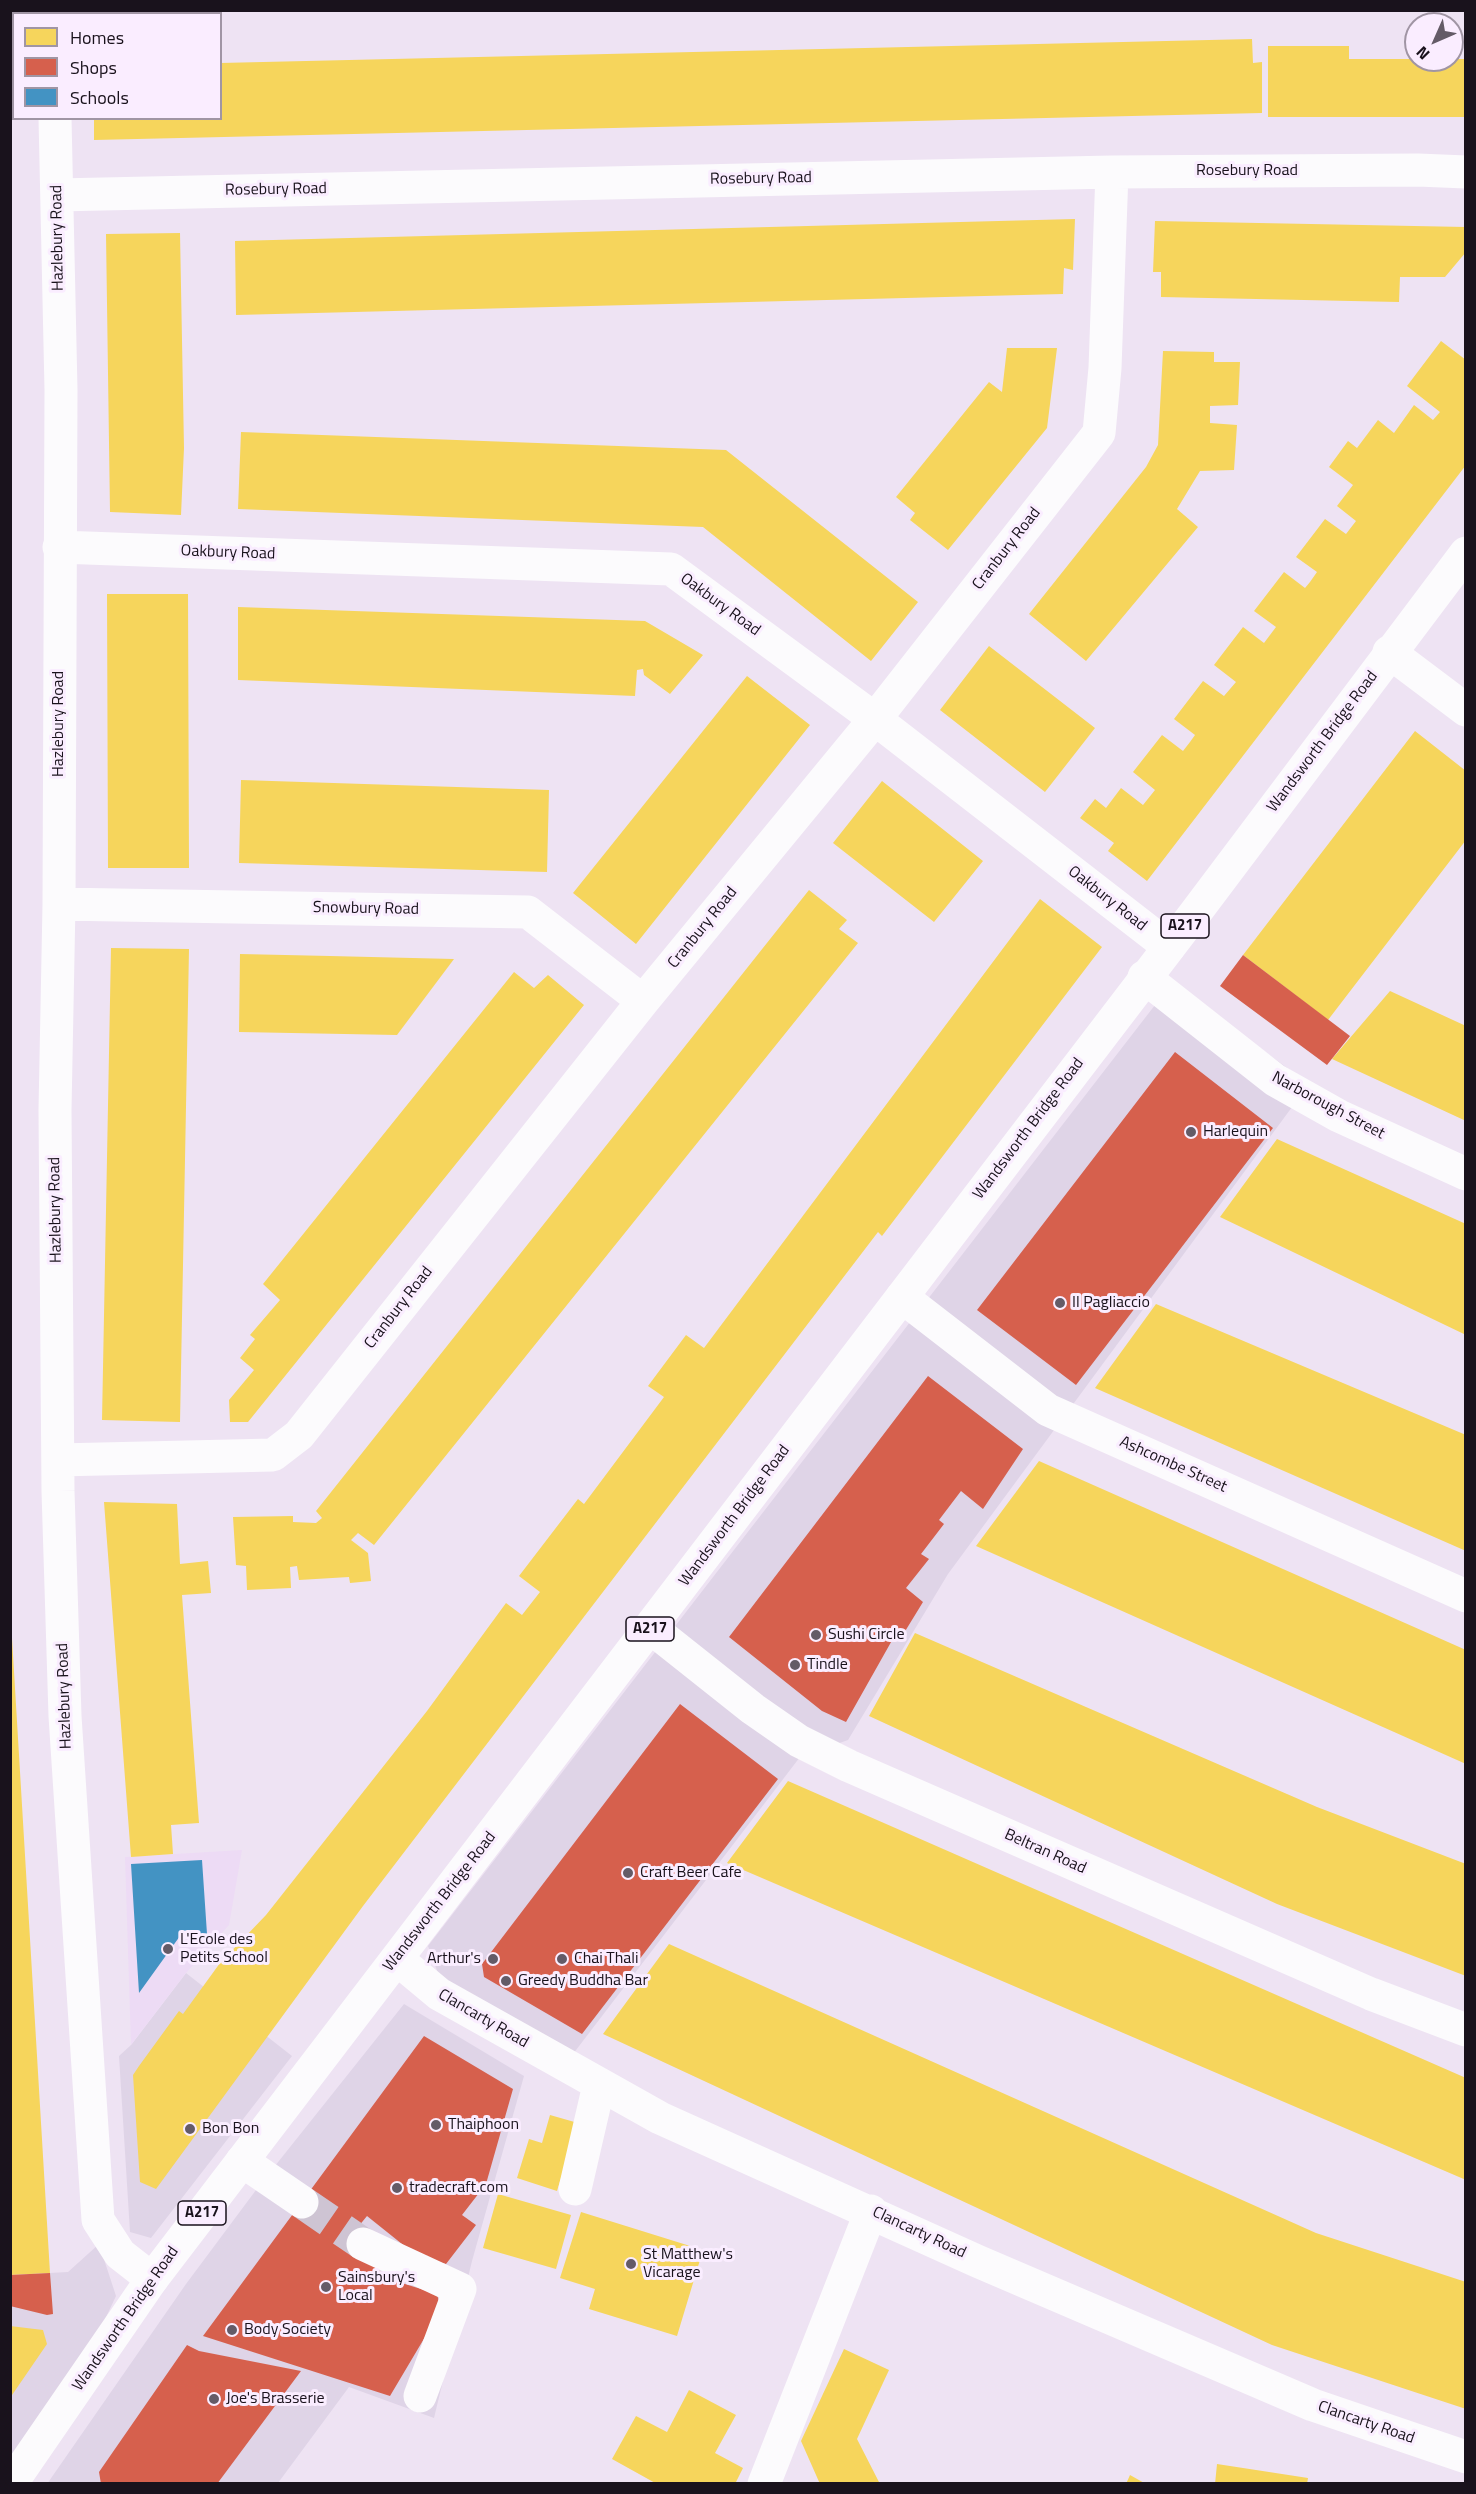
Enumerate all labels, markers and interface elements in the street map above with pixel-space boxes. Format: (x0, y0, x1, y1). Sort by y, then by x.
legend (12, 12, 222, 120)
north arrow (1404, 12, 1464, 72)
text: Homes (70, 24, 124, 51)
text: N (1410, 41, 1435, 66)
text: Shops (70, 54, 117, 81)
text: Schools (70, 84, 129, 111)
street label: Rosebury Road (1196, 161, 1298, 181)
street label: Rosebury Road (710, 169, 812, 189)
street label: Rosebury Road (225, 180, 327, 200)
street label: Hazlebury Road (47, 185, 69, 291)
street label: Cranbury Road (969, 504, 1045, 594)
street label: Oakbury Road (180, 542, 276, 564)
street label: Oakbury Road (676, 569, 764, 641)
street label: Wandsworth Bridge Road (1264, 668, 1382, 816)
street label: Hazlebury Road (49, 671, 69, 777)
street label: Oakbury Road (1064, 862, 1150, 936)
street label: Cranbury Road (664, 883, 742, 973)
street label: Snowbury Road (313, 898, 419, 920)
road number: A217 (1161, 914, 1209, 938)
street label: Wandsworth Bridge Road (970, 1055, 1088, 1203)
street label: Narborough Street (1268, 1068, 1388, 1144)
place label: Harlequin (1203, 1122, 1268, 1142)
marker: Harlequin (1184, 1125, 1198, 1139)
street label: Hazlebury Road (45, 1157, 67, 1263)
street label: Cranbury Road (361, 1263, 437, 1353)
place label: Il Pagliaccio (1072, 1293, 1150, 1313)
marker: Il Pagliaccio (1053, 1296, 1067, 1310)
street label: Ashcombe Street (1116, 1433, 1230, 1497)
street label: Wandsworth Bridge Road (676, 1442, 794, 1590)
road number: A217 (626, 1617, 674, 1641)
place label: Sushi Circle (828, 1625, 905, 1645)
marker: Sushi Circle (809, 1628, 823, 1642)
street label: Hazlebury Road (54, 1643, 76, 1749)
place label: Tindle (807, 1655, 848, 1675)
marker: Tindle (788, 1658, 802, 1672)
street label: Beltran Road (1001, 1825, 1089, 1879)
street label: Wandsworth Bridge Road (379, 1828, 501, 1976)
place label: Craft Beer Cafe (640, 1863, 742, 1883)
marker: Craft Beer Cafe (621, 1866, 635, 1880)
place label: L'Ecole des Petits School (180, 1930, 268, 1968)
marker: L'Ecole des Petits School (161, 1942, 175, 1956)
place label: Arthur's (427, 1949, 481, 1969)
place label: Chai Thali (574, 1949, 639, 1969)
marker: Arthur's (486, 1952, 500, 1966)
marker: Chai Thali (555, 1952, 569, 1966)
place label: Greedy Buddha Bar (518, 1971, 648, 1991)
marker: Greedy Buddha Bar (499, 1974, 513, 1988)
street label: Clancarty Road (434, 1985, 532, 2053)
place label: Thaiphoon (448, 2115, 519, 2135)
marker: Thaiphoon (429, 2118, 443, 2132)
place label: Bon Bon (202, 2119, 259, 2139)
marker: Bon Bon (183, 2122, 197, 2136)
place label: tradecraft.com (409, 2178, 508, 2198)
marker: tradecraft.com (390, 2181, 404, 2195)
road number: A217 (178, 2201, 226, 2225)
street label: Clancarty Road (869, 2203, 969, 2263)
street label: Wandsworth Bridge Road (69, 2243, 183, 2395)
place label: St Matthew's Vicarage (643, 2245, 733, 2283)
marker: St Matthew's Vicarage (624, 2257, 638, 2271)
place label: Sainsbury's Local (338, 2268, 415, 2306)
marker: Sainsbury's Local (319, 2280, 333, 2294)
place label: Body Society (244, 2320, 331, 2340)
marker: Body Society (225, 2323, 239, 2337)
place label: Joe's Brasserie (226, 2389, 325, 2409)
marker: Joe's Brasserie (207, 2392, 221, 2406)
street label: Clancarty Road (1315, 2397, 1417, 2449)

